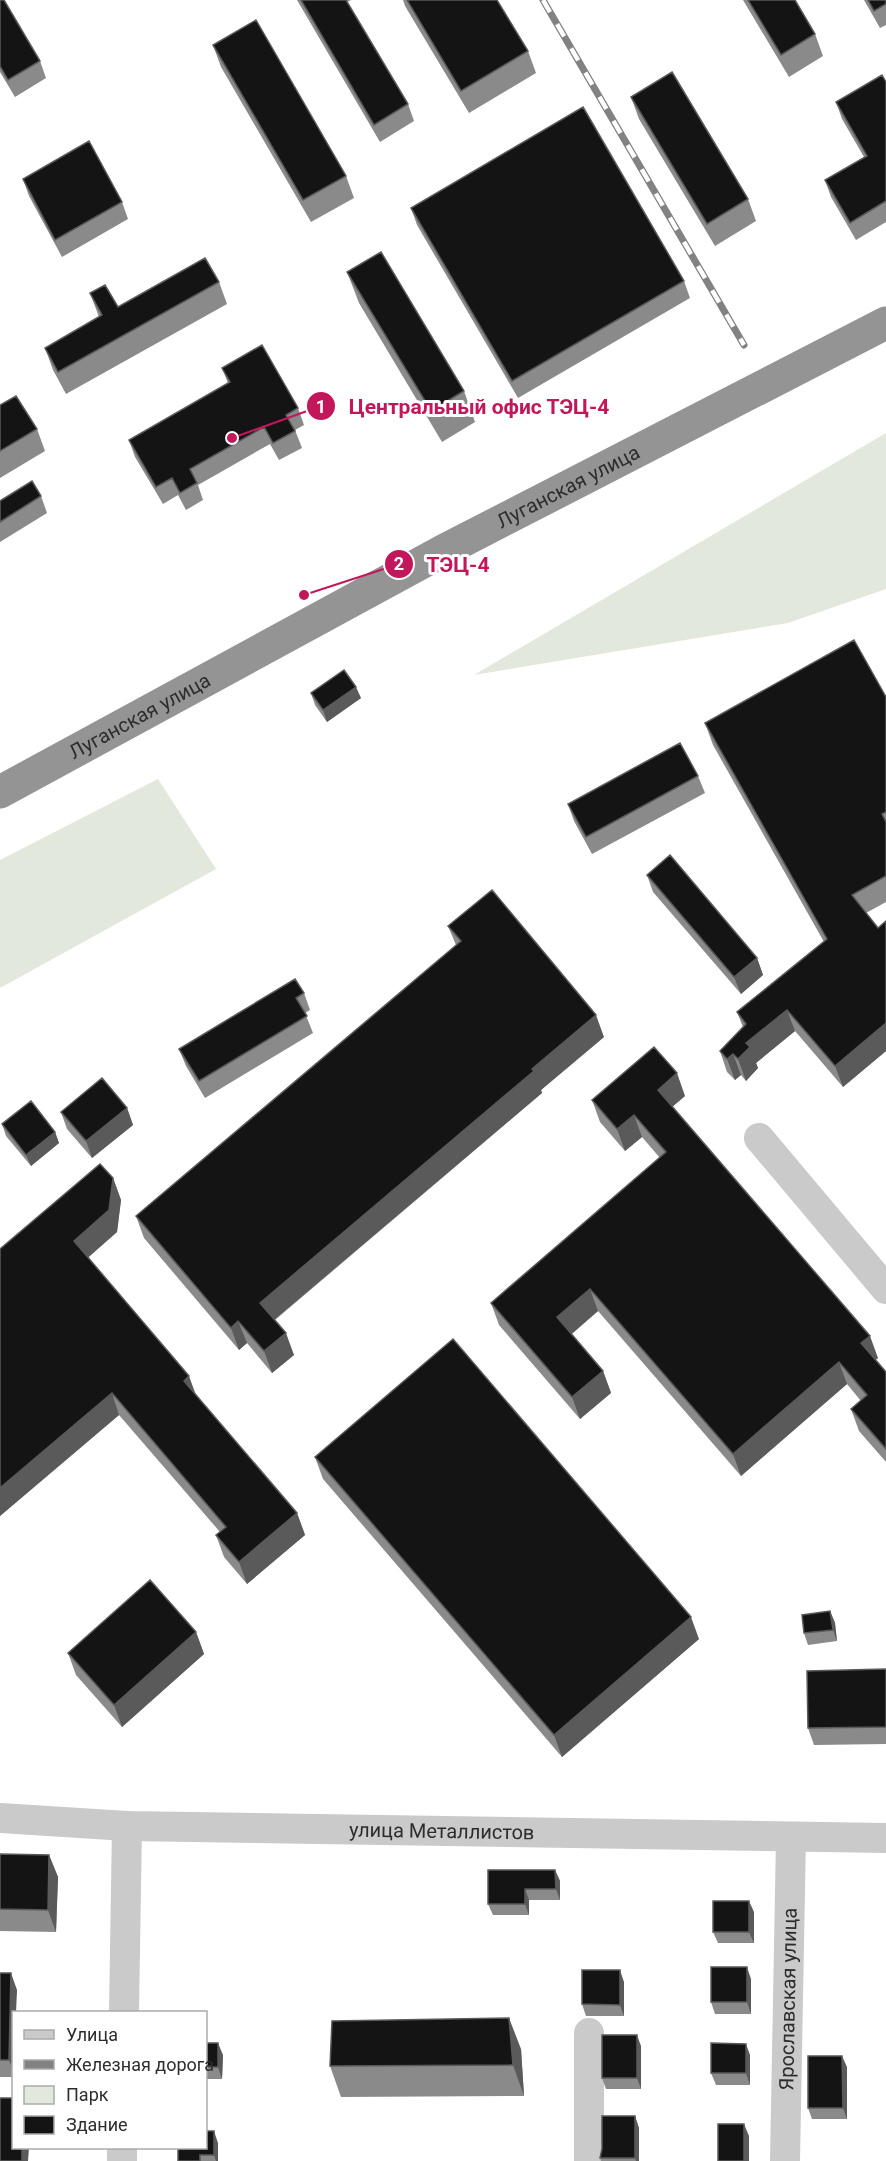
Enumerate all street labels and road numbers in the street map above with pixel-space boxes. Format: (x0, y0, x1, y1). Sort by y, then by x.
street label: Луганская улица (493, 440, 644, 533)
street label: Луганская улица (65, 668, 215, 764)
street label: улица Металлистов (349, 1818, 535, 1844)
street label: Ярославская улица (774, 1907, 802, 2091)

